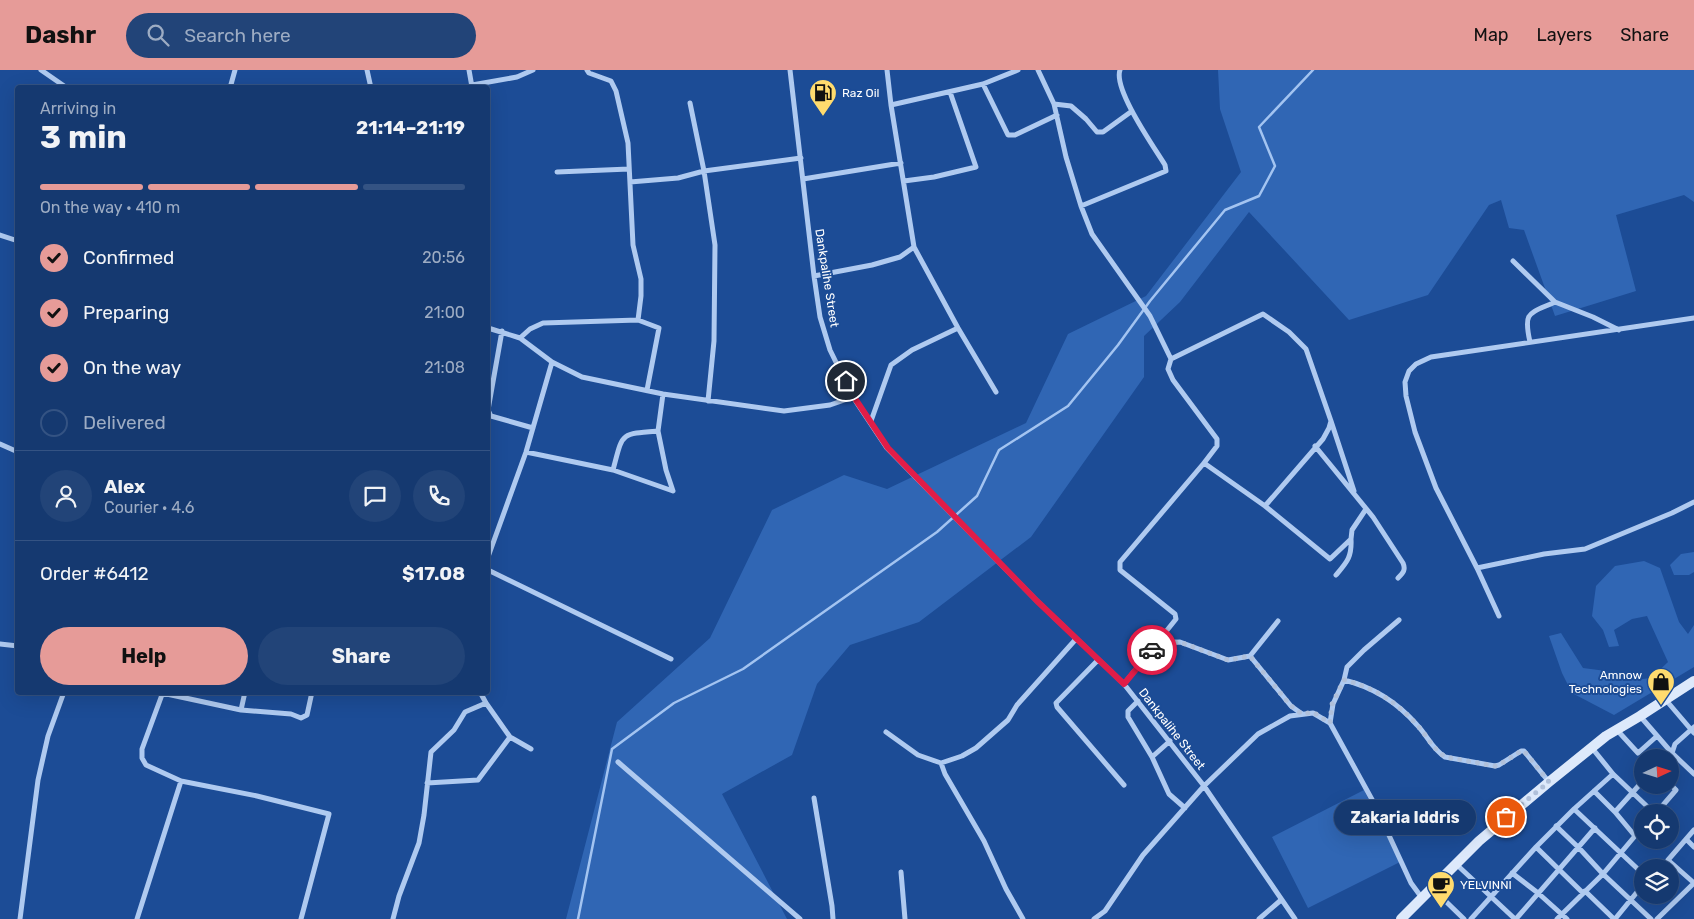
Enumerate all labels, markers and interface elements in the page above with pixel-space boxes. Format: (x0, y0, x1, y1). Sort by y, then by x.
search box (126, 13, 476, 58)
text: Dashr (25, 21, 96, 49)
icon: search (144, 21, 172, 49)
text: Search here (184, 24, 291, 47)
text: Map (1474, 24, 1509, 46)
text: Layers (1537, 24, 1592, 46)
text: Share (1620, 24, 1669, 46)
fuel station icon: Raz Oil (808, 78, 838, 117)
place label: Raz Oil (842, 86, 880, 100)
text: Arriving in (40, 99, 116, 118)
text: 21:14–21:19 (356, 116, 465, 139)
text: 3 min (40, 118, 127, 156)
text: On the way · 410 m (40, 198, 180, 217)
street label: Dankpalihe Street (812, 228, 842, 329)
icon: check (40, 244, 68, 272)
text: Confirmed (83, 246, 174, 269)
text: 20:56 (422, 248, 465, 267)
icon: check (40, 299, 68, 327)
text: Preparing (83, 301, 169, 324)
text: 21:00 (424, 303, 465, 322)
icon: check (40, 354, 68, 382)
text: On the way (83, 356, 181, 379)
text: 21:08 (424, 358, 465, 377)
pin (825, 360, 867, 402)
icon: home (832, 367, 860, 395)
text: Delivered (83, 411, 166, 434)
button: person (40, 470, 92, 522)
button: chat (349, 470, 401, 522)
button: phone (413, 470, 465, 522)
text: Alex (104, 475, 145, 498)
text: Courier · 4.6 (104, 498, 194, 517)
text: Order #6412 (40, 562, 149, 585)
text: $17.08 (402, 562, 465, 585)
courier (1127, 625, 1177, 675)
button: Help (40, 627, 248, 685)
button: Share (258, 627, 465, 685)
icon: car (1138, 636, 1166, 664)
shop icon: Amnow Technologies (1646, 667, 1676, 706)
place label: Amnow Technologies (1569, 668, 1642, 696)
street label: Dankpalihe Street (1136, 685, 1208, 773)
north arrow (1634, 749, 1679, 794)
map controls (1634, 749, 1679, 904)
pin (1485, 796, 1527, 838)
callout: Zakaria Iddris (1334, 800, 1476, 834)
icon: bag (1492, 803, 1520, 831)
button: locate (1634, 804, 1679, 849)
text: Zakaria Iddris (1350, 808, 1460, 827)
button: layers (1634, 859, 1679, 904)
cafe icon: YELVINNI (1426, 870, 1456, 909)
place label: YELVINNI (1460, 878, 1512, 892)

